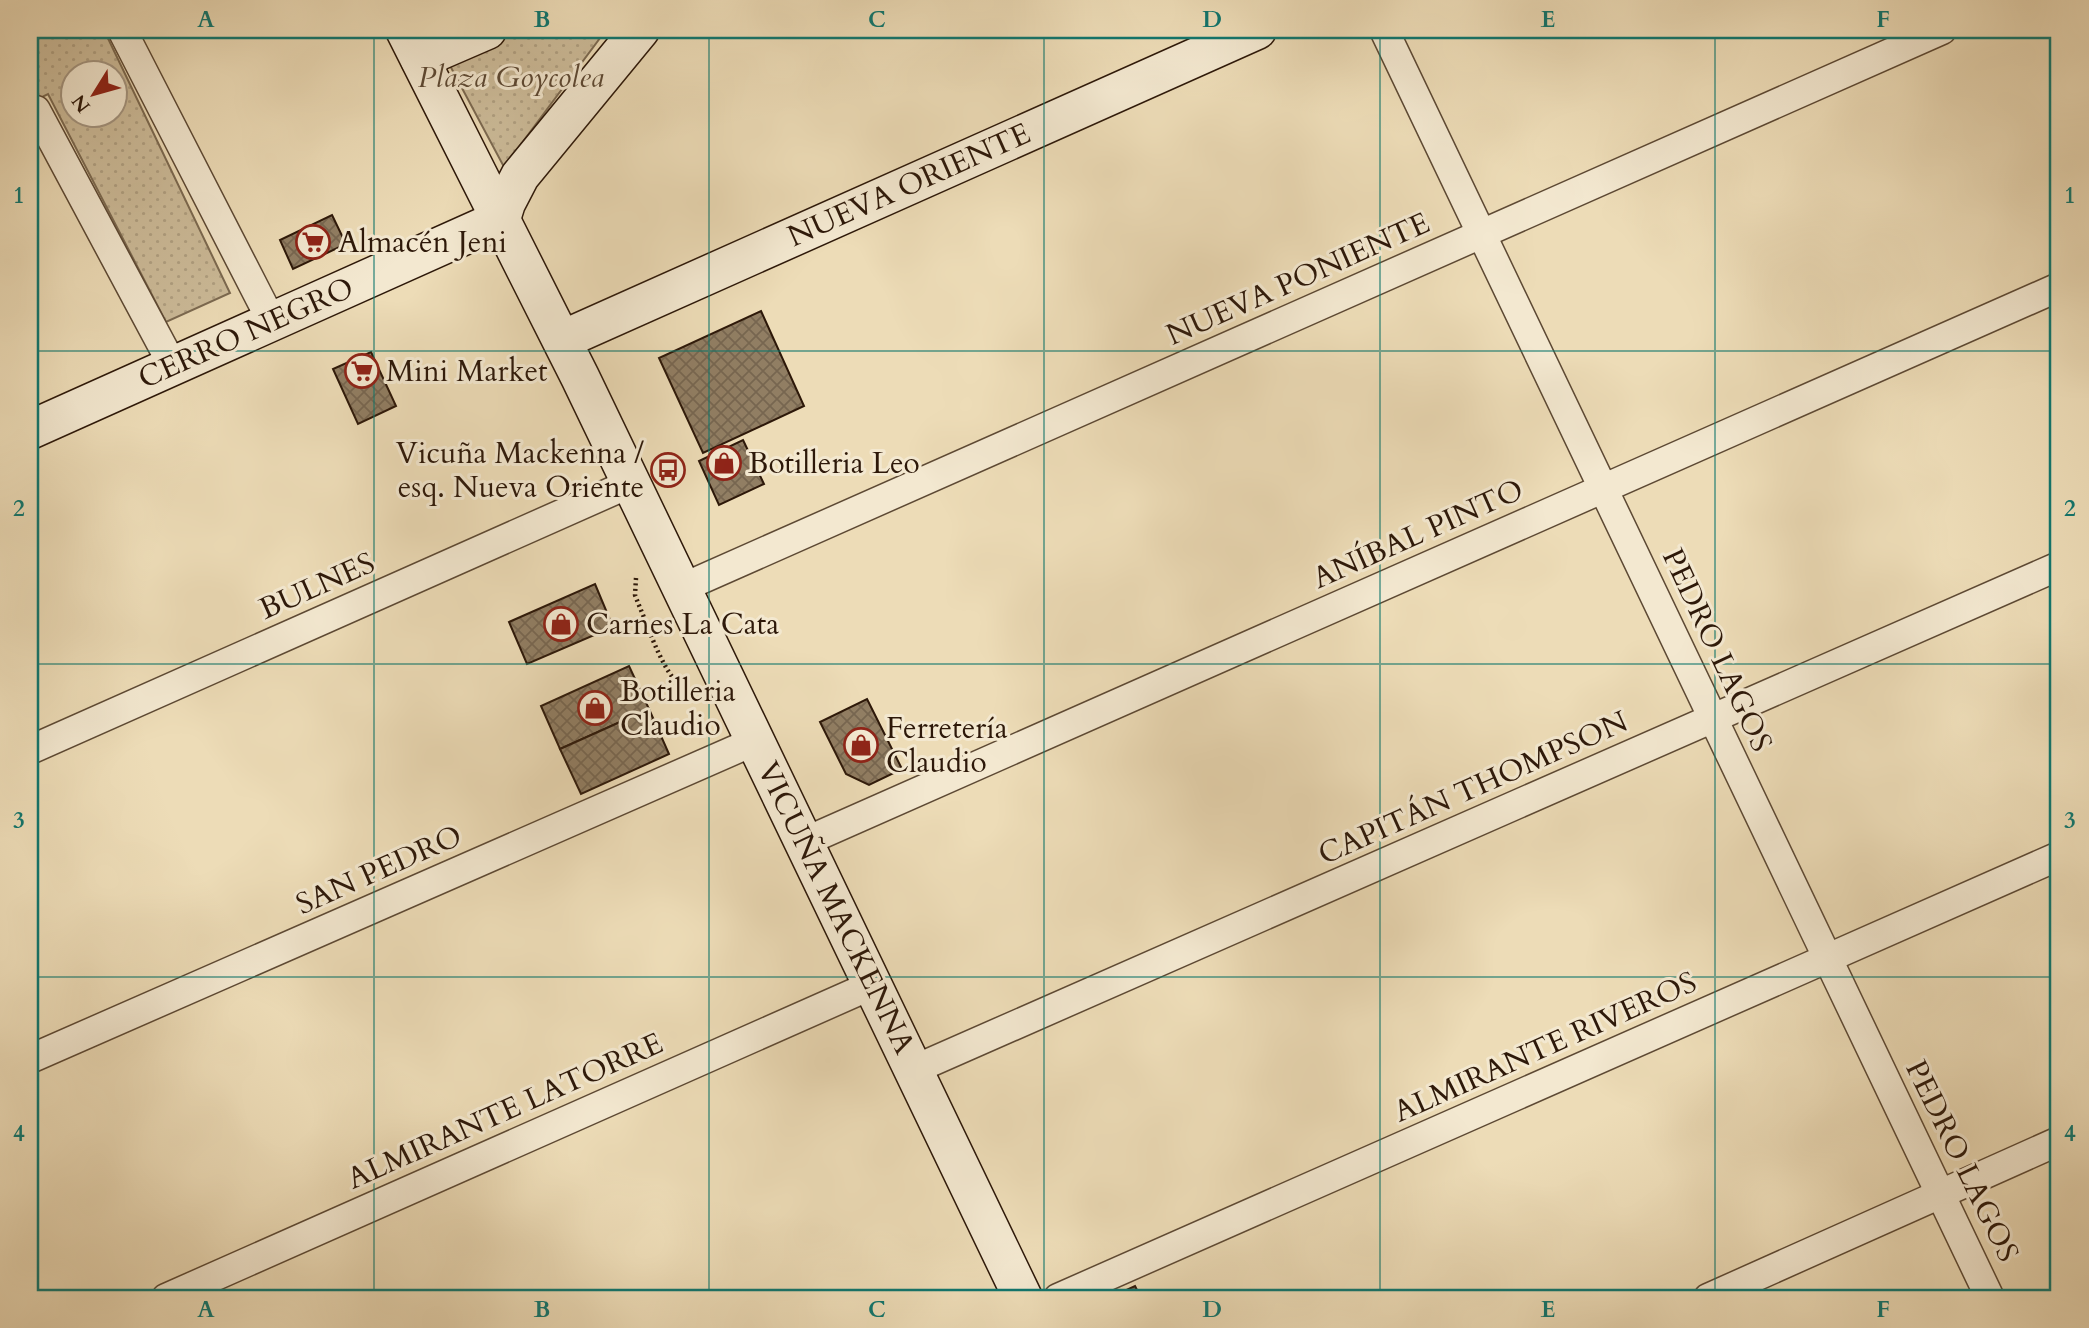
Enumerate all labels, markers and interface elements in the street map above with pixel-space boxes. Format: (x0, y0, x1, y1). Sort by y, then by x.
text: A (197, 4, 215, 35)
text: B (534, 4, 550, 35)
text: C (868, 4, 886, 35)
text: D (1202, 4, 1222, 35)
text: E (1541, 4, 1555, 35)
text: F (1876, 4, 1890, 35)
park label: Plaza Goycolea (418, 57, 604, 98)
north arrow (60, 60, 130, 130)
text: N (66, 89, 97, 118)
street label: NUEVA ORIENTE (781, 113, 1037, 257)
text: 1 (13, 180, 25, 211)
text: 1 (2064, 180, 2076, 211)
street label: NUEVA PONIENTE (1160, 202, 1436, 356)
place label: Almacén Jeni (338, 222, 507, 263)
supermarket icon: Almacén Jeni (294, 223, 332, 261)
street label: CERRO NEGRO (132, 267, 360, 399)
place label: Mini Market (386, 351, 548, 392)
supermarket icon: Mini Market (343, 352, 381, 390)
place label: Vicuña Mackenna / esq. Nueva Oriente (396, 433, 644, 508)
place label: Botilleria Leo (748, 443, 920, 484)
shop icon: Botilleria Leo (705, 444, 743, 482)
bus stop icon: Vicuña Mackenna / esq. Nueva Oriente (649, 451, 687, 489)
street label: ANÍBAL PINTO (1306, 469, 1530, 599)
text: 2 (13, 493, 25, 524)
text: 2 (2064, 493, 2076, 524)
street label: BULNES (253, 542, 381, 630)
street label: PEDRO LAGOS (1652, 542, 1782, 758)
place label: Carnes La Cata (586, 604, 779, 645)
shop icon: Carnes La Cata (542, 605, 580, 643)
place label: Botilleria Claudio (620, 671, 736, 746)
shop icon: Botilleria Claudio (576, 689, 614, 727)
street label: CAPITÁN THOMPSON (1312, 701, 1635, 875)
place label: Ferretería Claudio (886, 708, 1008, 783)
shop icon: Ferretería Claudio (842, 726, 880, 764)
street label: VICUÑA MACKENNA (747, 755, 925, 1062)
text: 3 (13, 805, 25, 836)
text: 3 (2064, 805, 2076, 836)
street label: SAN PEDRO (290, 815, 468, 925)
street label: ALMIRANTE RIVEROS (1387, 962, 1703, 1132)
street label: ALMIRANTE LATORRE (341, 1023, 669, 1199)
street label: PEDRO LAGOS (1895, 1053, 2029, 1269)
text: 4 (13, 1118, 25, 1149)
text: 4 (2064, 1118, 2076, 1149)
text: A (197, 1294, 215, 1325)
text: B (534, 1294, 550, 1325)
text: C (868, 1294, 886, 1325)
text: D (1202, 1294, 1222, 1325)
text: E (1541, 1294, 1555, 1325)
text: F (1876, 1294, 1890, 1325)

